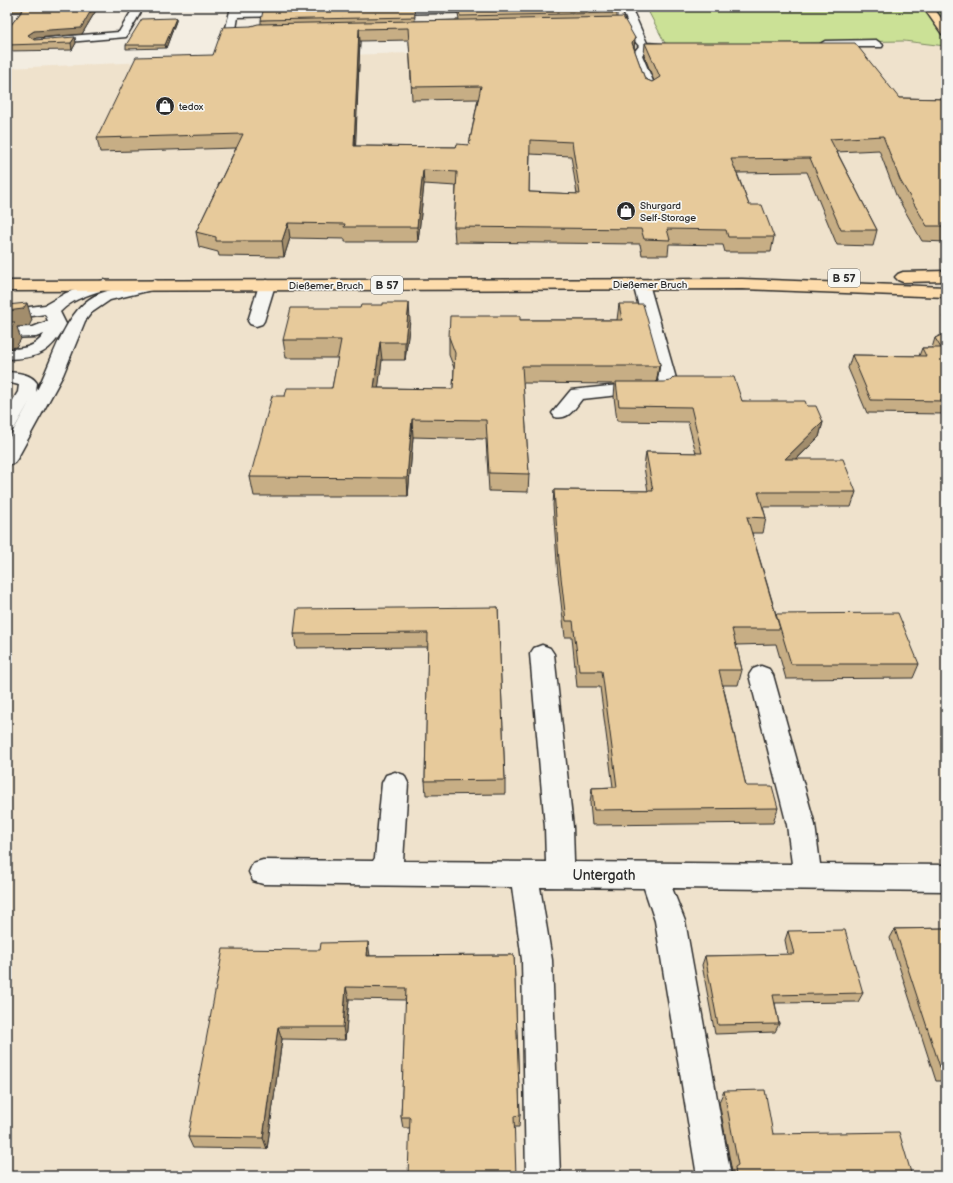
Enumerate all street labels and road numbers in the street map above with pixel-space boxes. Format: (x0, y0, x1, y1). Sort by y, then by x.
road number: B 57 (828, 269, 860, 287)
road number: B 57 (371, 276, 403, 294)
street label: Dießemer Bruch (613, 279, 688, 291)
street label: Dießemer Bruch (289, 280, 364, 292)
street label: Untergath (572, 867, 636, 884)

